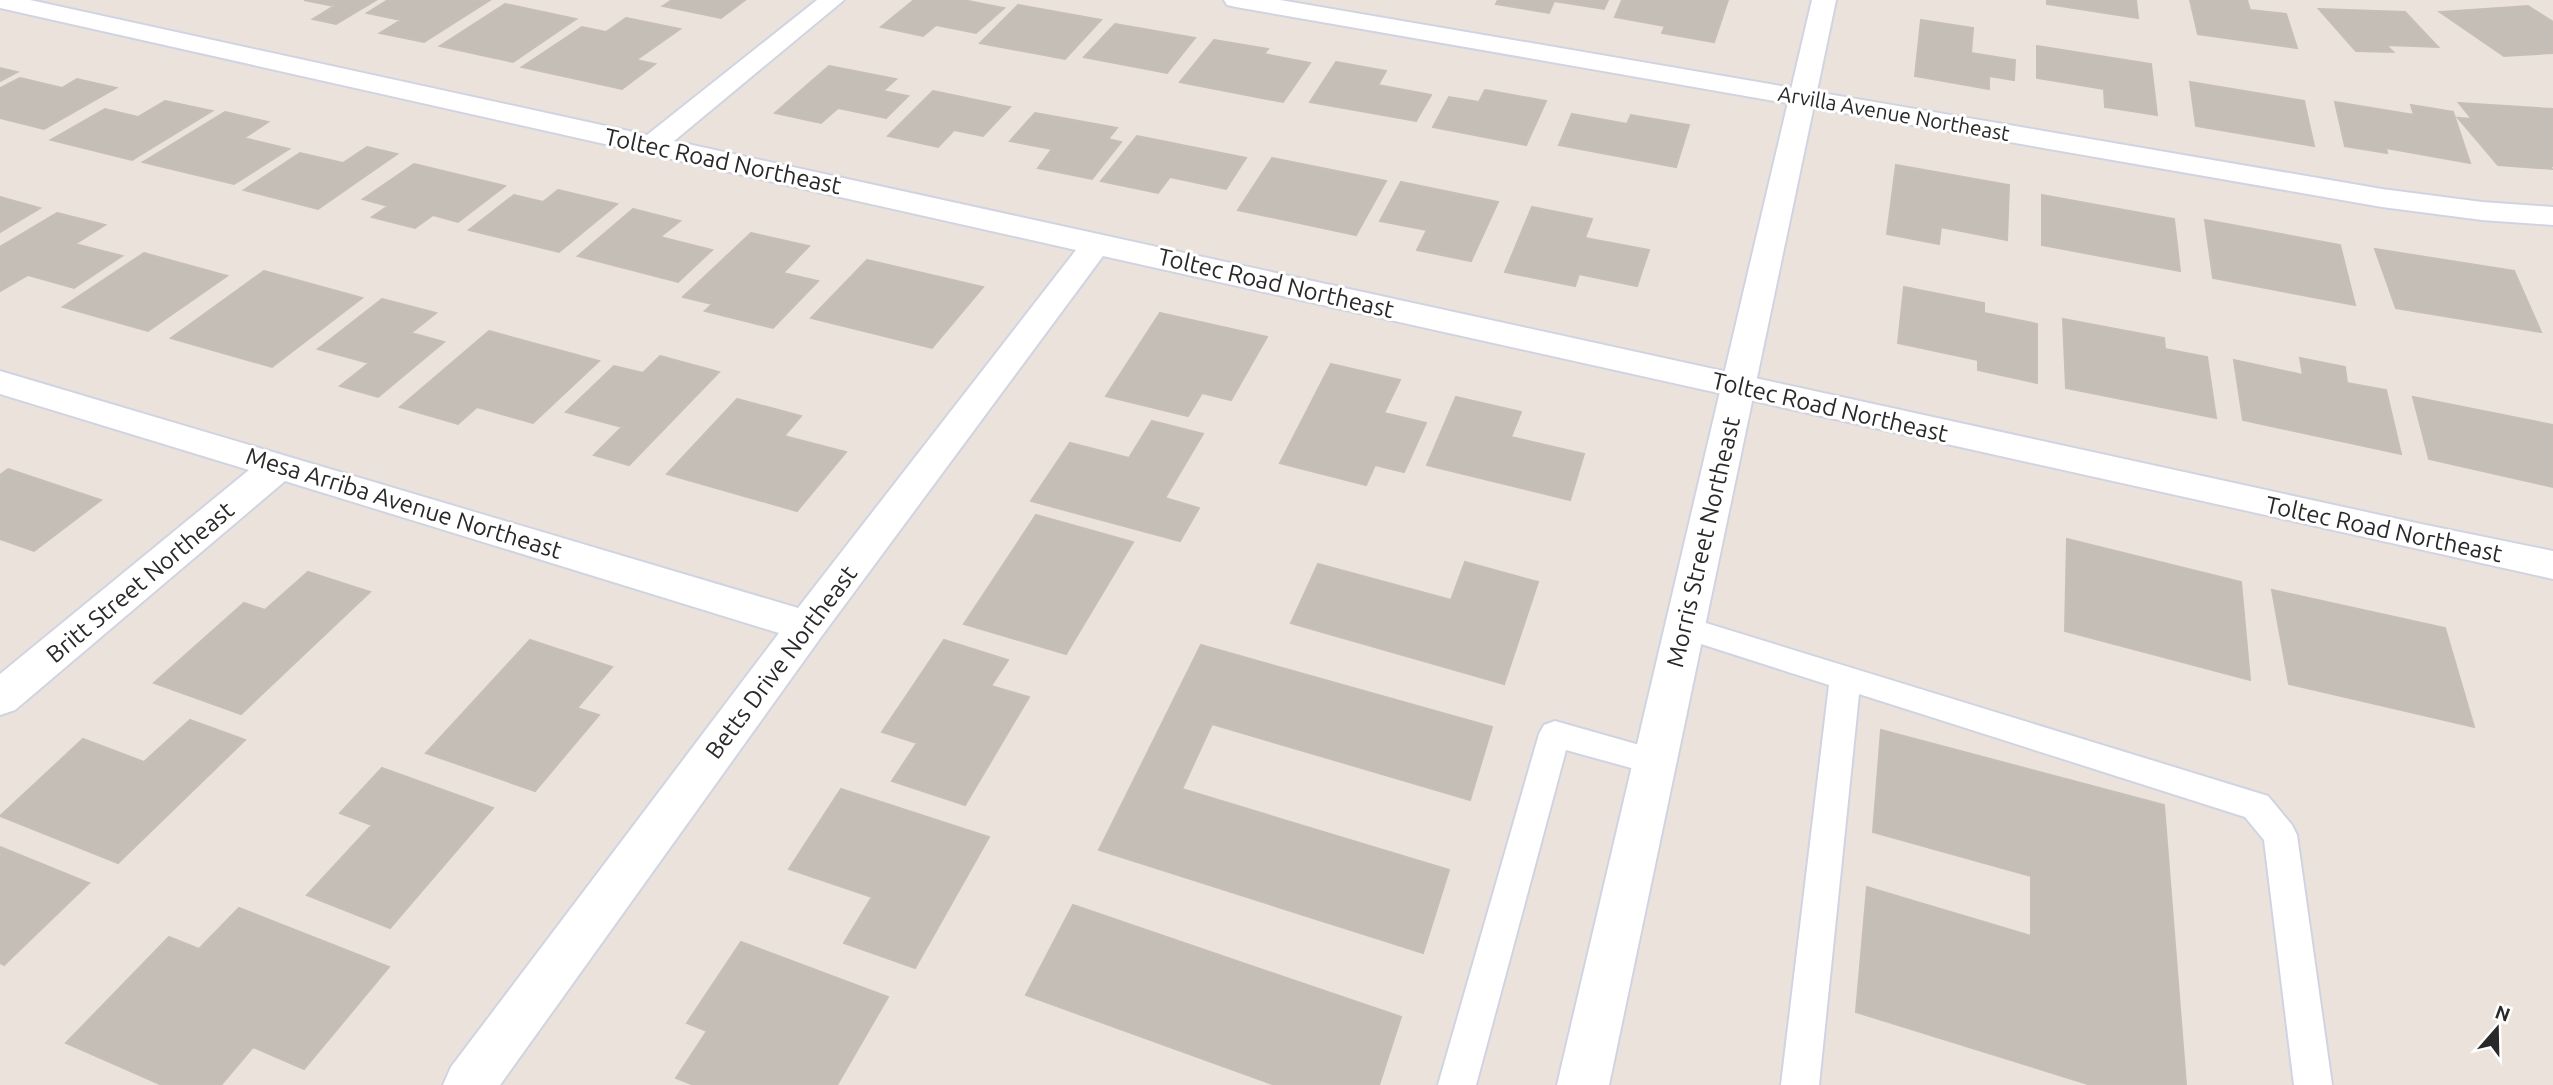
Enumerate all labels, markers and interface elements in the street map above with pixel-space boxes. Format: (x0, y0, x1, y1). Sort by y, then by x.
street label: Arvilla Avenue Northeast (1776, 81, 2012, 145)
street label: Toltec Road Northeast (602, 123, 844, 199)
street label: Toltec Road Northeast (1155, 243, 1397, 323)
street label: Toltec Road Northeast (1709, 367, 1951, 447)
street label: Morris Street Northeast (1661, 414, 1745, 670)
street label: Mesa Arriba Avenue Northeast (243, 442, 566, 564)
street label: Toltec Road Northeast (2263, 491, 2505, 567)
street label: Britt Street Northeast (41, 495, 239, 668)
street label: Betts Drive Northeast (700, 560, 863, 764)
north arrow (2462, 994, 2532, 1064)
text: N (2492, 1000, 2513, 1026)

